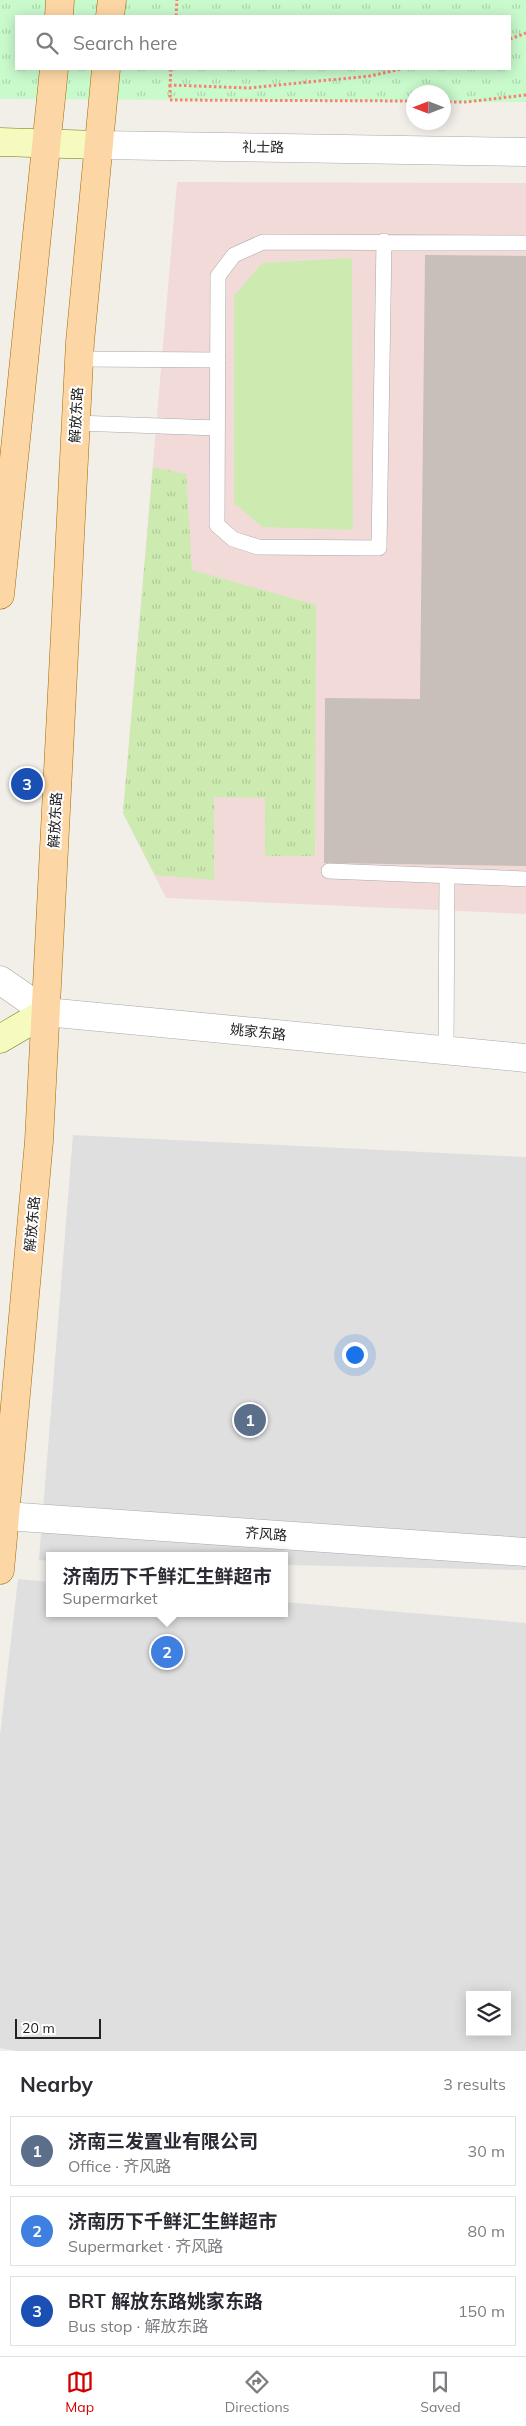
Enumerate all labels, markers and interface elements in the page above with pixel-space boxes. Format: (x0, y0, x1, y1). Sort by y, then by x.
search box (15, 15, 511, 70)
icon: search (33, 29, 61, 57)
text: Search here (73, 31, 177, 55)
north arrow (406, 85, 451, 130)
street label: 礼士路 (242, 138, 284, 156)
street label: 解放东路 (66, 387, 86, 443)
pin: 3 (11, 765, 43, 803)
street label: 解放东路 (45, 792, 65, 848)
street label: 姚家东路 (229, 1020, 287, 1044)
street label: 解放东路 (21, 1195, 43, 1253)
your location (342, 1342, 368, 1368)
pin: 1 (234, 1401, 266, 1439)
street label: 齐风路 (244, 1524, 288, 1544)
popup (46, 1552, 288, 1617)
text: 济南历下千鲜汇生鲜超市 (62, 1564, 272, 1588)
text: Supermarket (62, 1588, 158, 1608)
pin: 2 (151, 1633, 183, 1671)
map controls (466, 1991, 511, 2036)
button: layers (466, 1991, 511, 2036)
scale bar (15, 2016, 101, 2039)
text: 20 m (22, 2019, 55, 2037)
text: Nearby (20, 2071, 93, 2097)
text: 3 results (443, 2074, 506, 2094)
text: 济南三发置业有限公司 (68, 2129, 258, 2153)
text: 1 (32, 2141, 42, 2161)
text: 30 m (468, 2141, 505, 2161)
text: Office · 齐风路 (68, 2156, 171, 2176)
text: 济南历下千鲜汇生鲜超市 (68, 2209, 277, 2233)
text: 2 (32, 2221, 42, 2241)
text: 80 m (468, 2221, 505, 2241)
text: Supermarket · 齐风路 (68, 2236, 223, 2256)
text: BRT 解放东路姚家东路 (68, 2289, 263, 2313)
text: 3 (32, 2301, 42, 2321)
text: 150 m (458, 2301, 505, 2321)
text: Bus stop · 解放东路 (68, 2316, 208, 2336)
tab: Map (65, 2368, 94, 2416)
tab: Directions (225, 2368, 290, 2416)
tab: Saved (420, 2368, 461, 2416)

